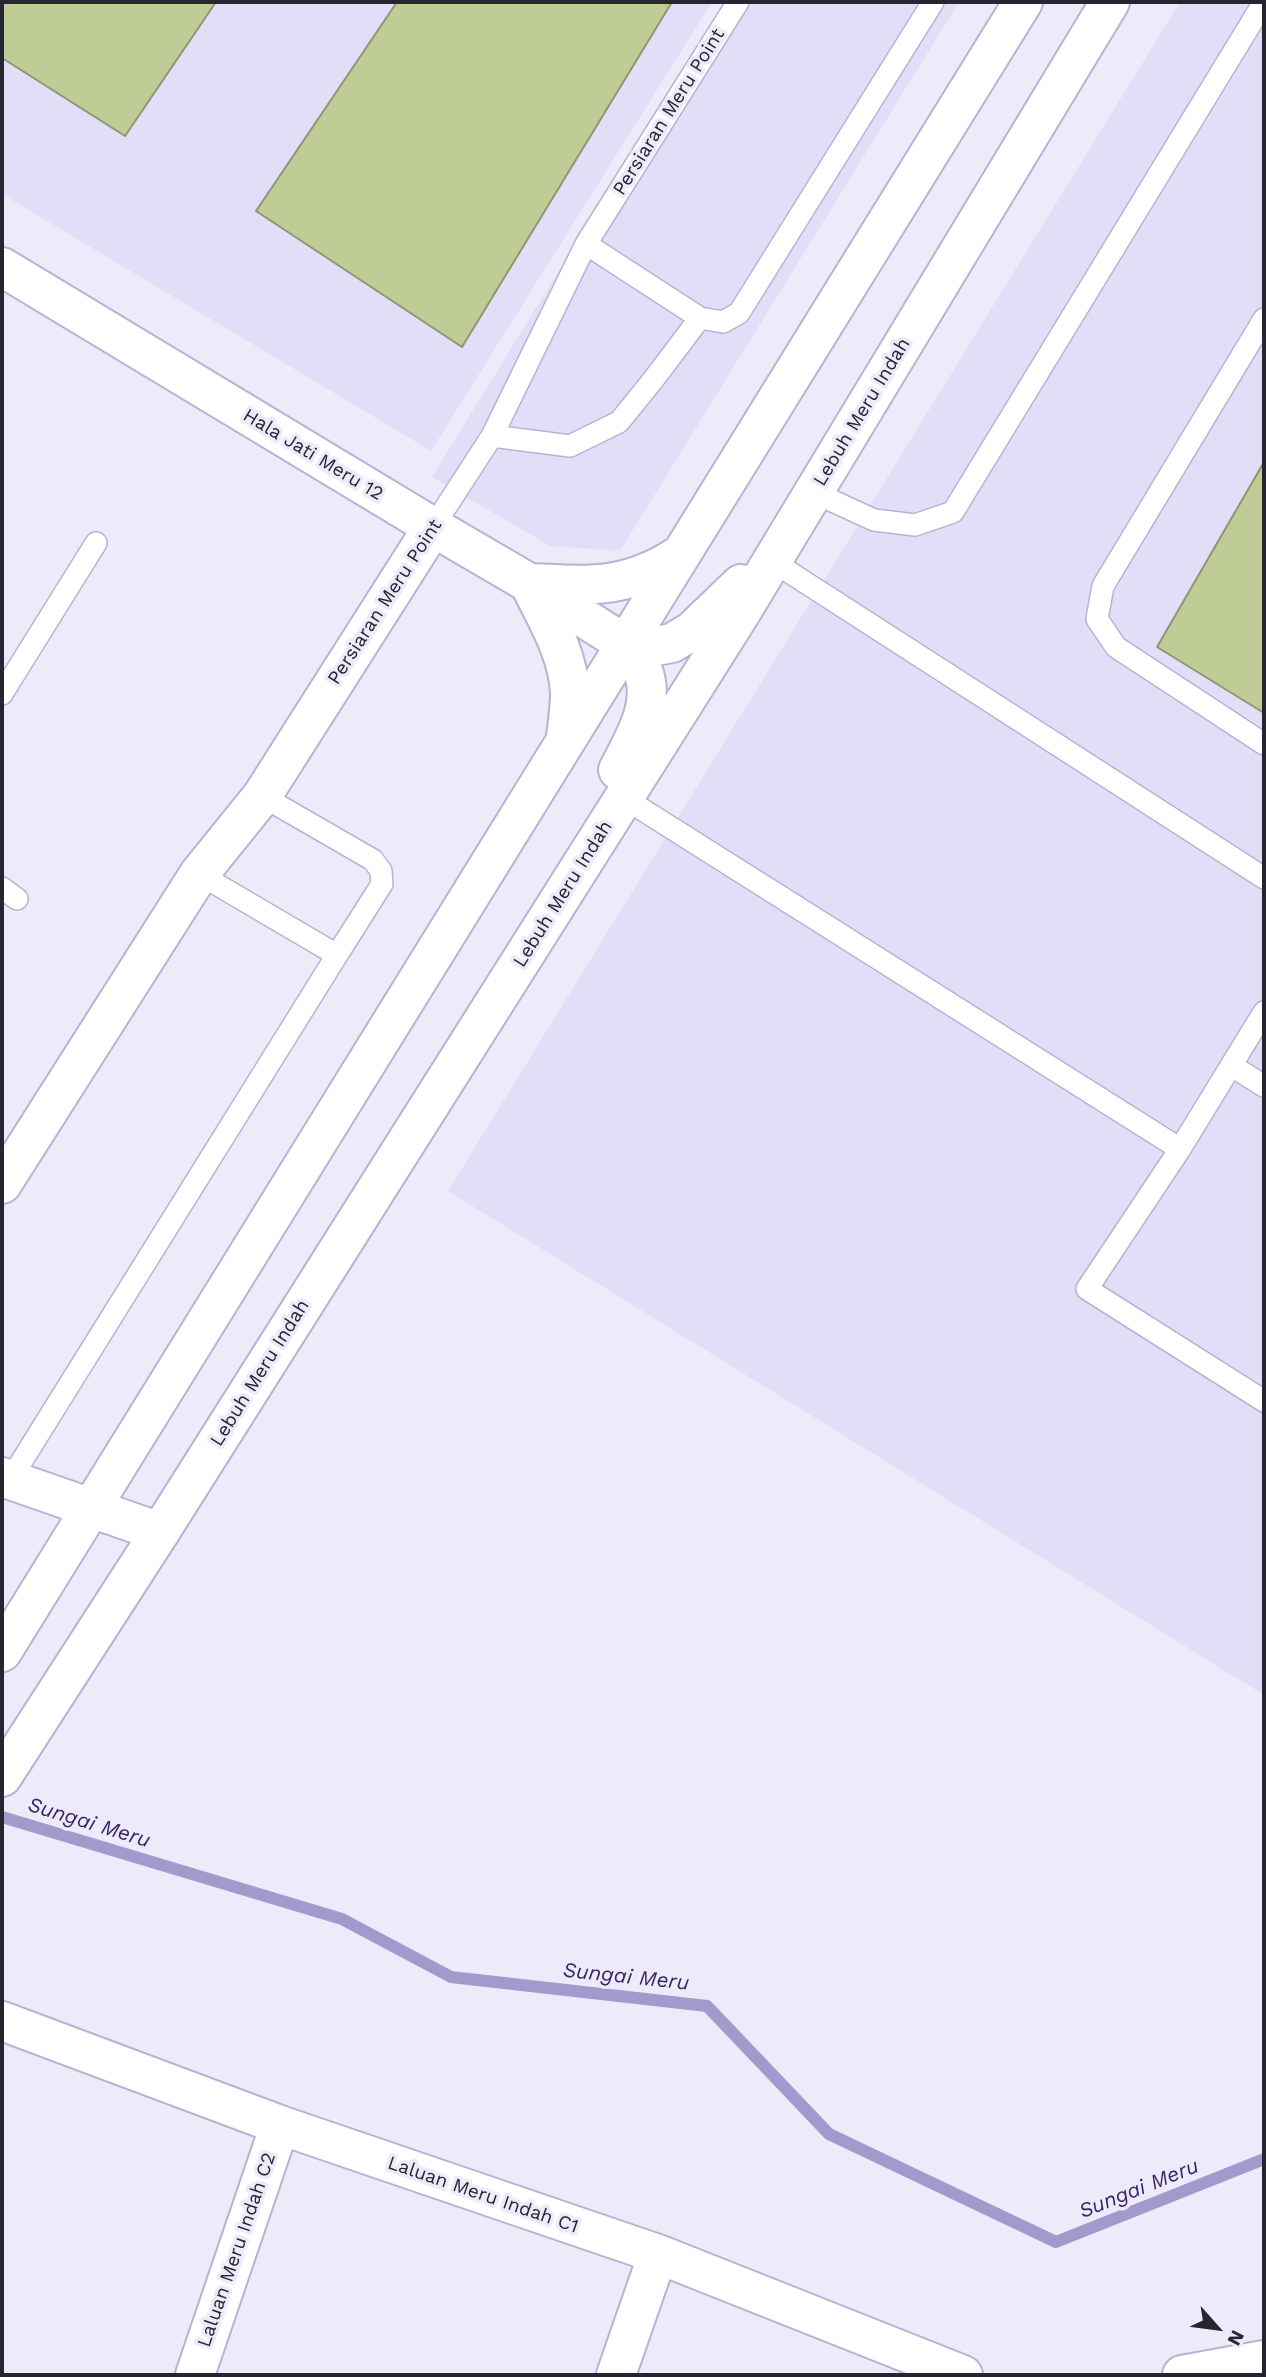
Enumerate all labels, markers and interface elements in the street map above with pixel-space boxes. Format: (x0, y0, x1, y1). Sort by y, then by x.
street label: Persiaran Meru Point (608, 24, 730, 200)
street label: Lebuh Meru Indah (809, 334, 915, 490)
street label: Hala Jati Meru 12 (239, 404, 387, 506)
street label: Persiaran Meru Point (323, 515, 447, 689)
street label: Lebuh Meru Indah (509, 816, 617, 972)
street label: Lebuh Meru Indah (206, 1295, 314, 1451)
water label: Sungai Meru (25, 1792, 153, 1854)
water label: Sungai Meru (562, 1958, 690, 1996)
street label: Laluan Meru Indah C2 (193, 2150, 281, 2350)
street label: Laluan Meru Indah C1 (385, 2152, 581, 2238)
water label: Sungai Meru (1075, 2154, 1203, 2224)
north arrow (1182, 2293, 1252, 2363)
text: N (1223, 2326, 1249, 2350)

